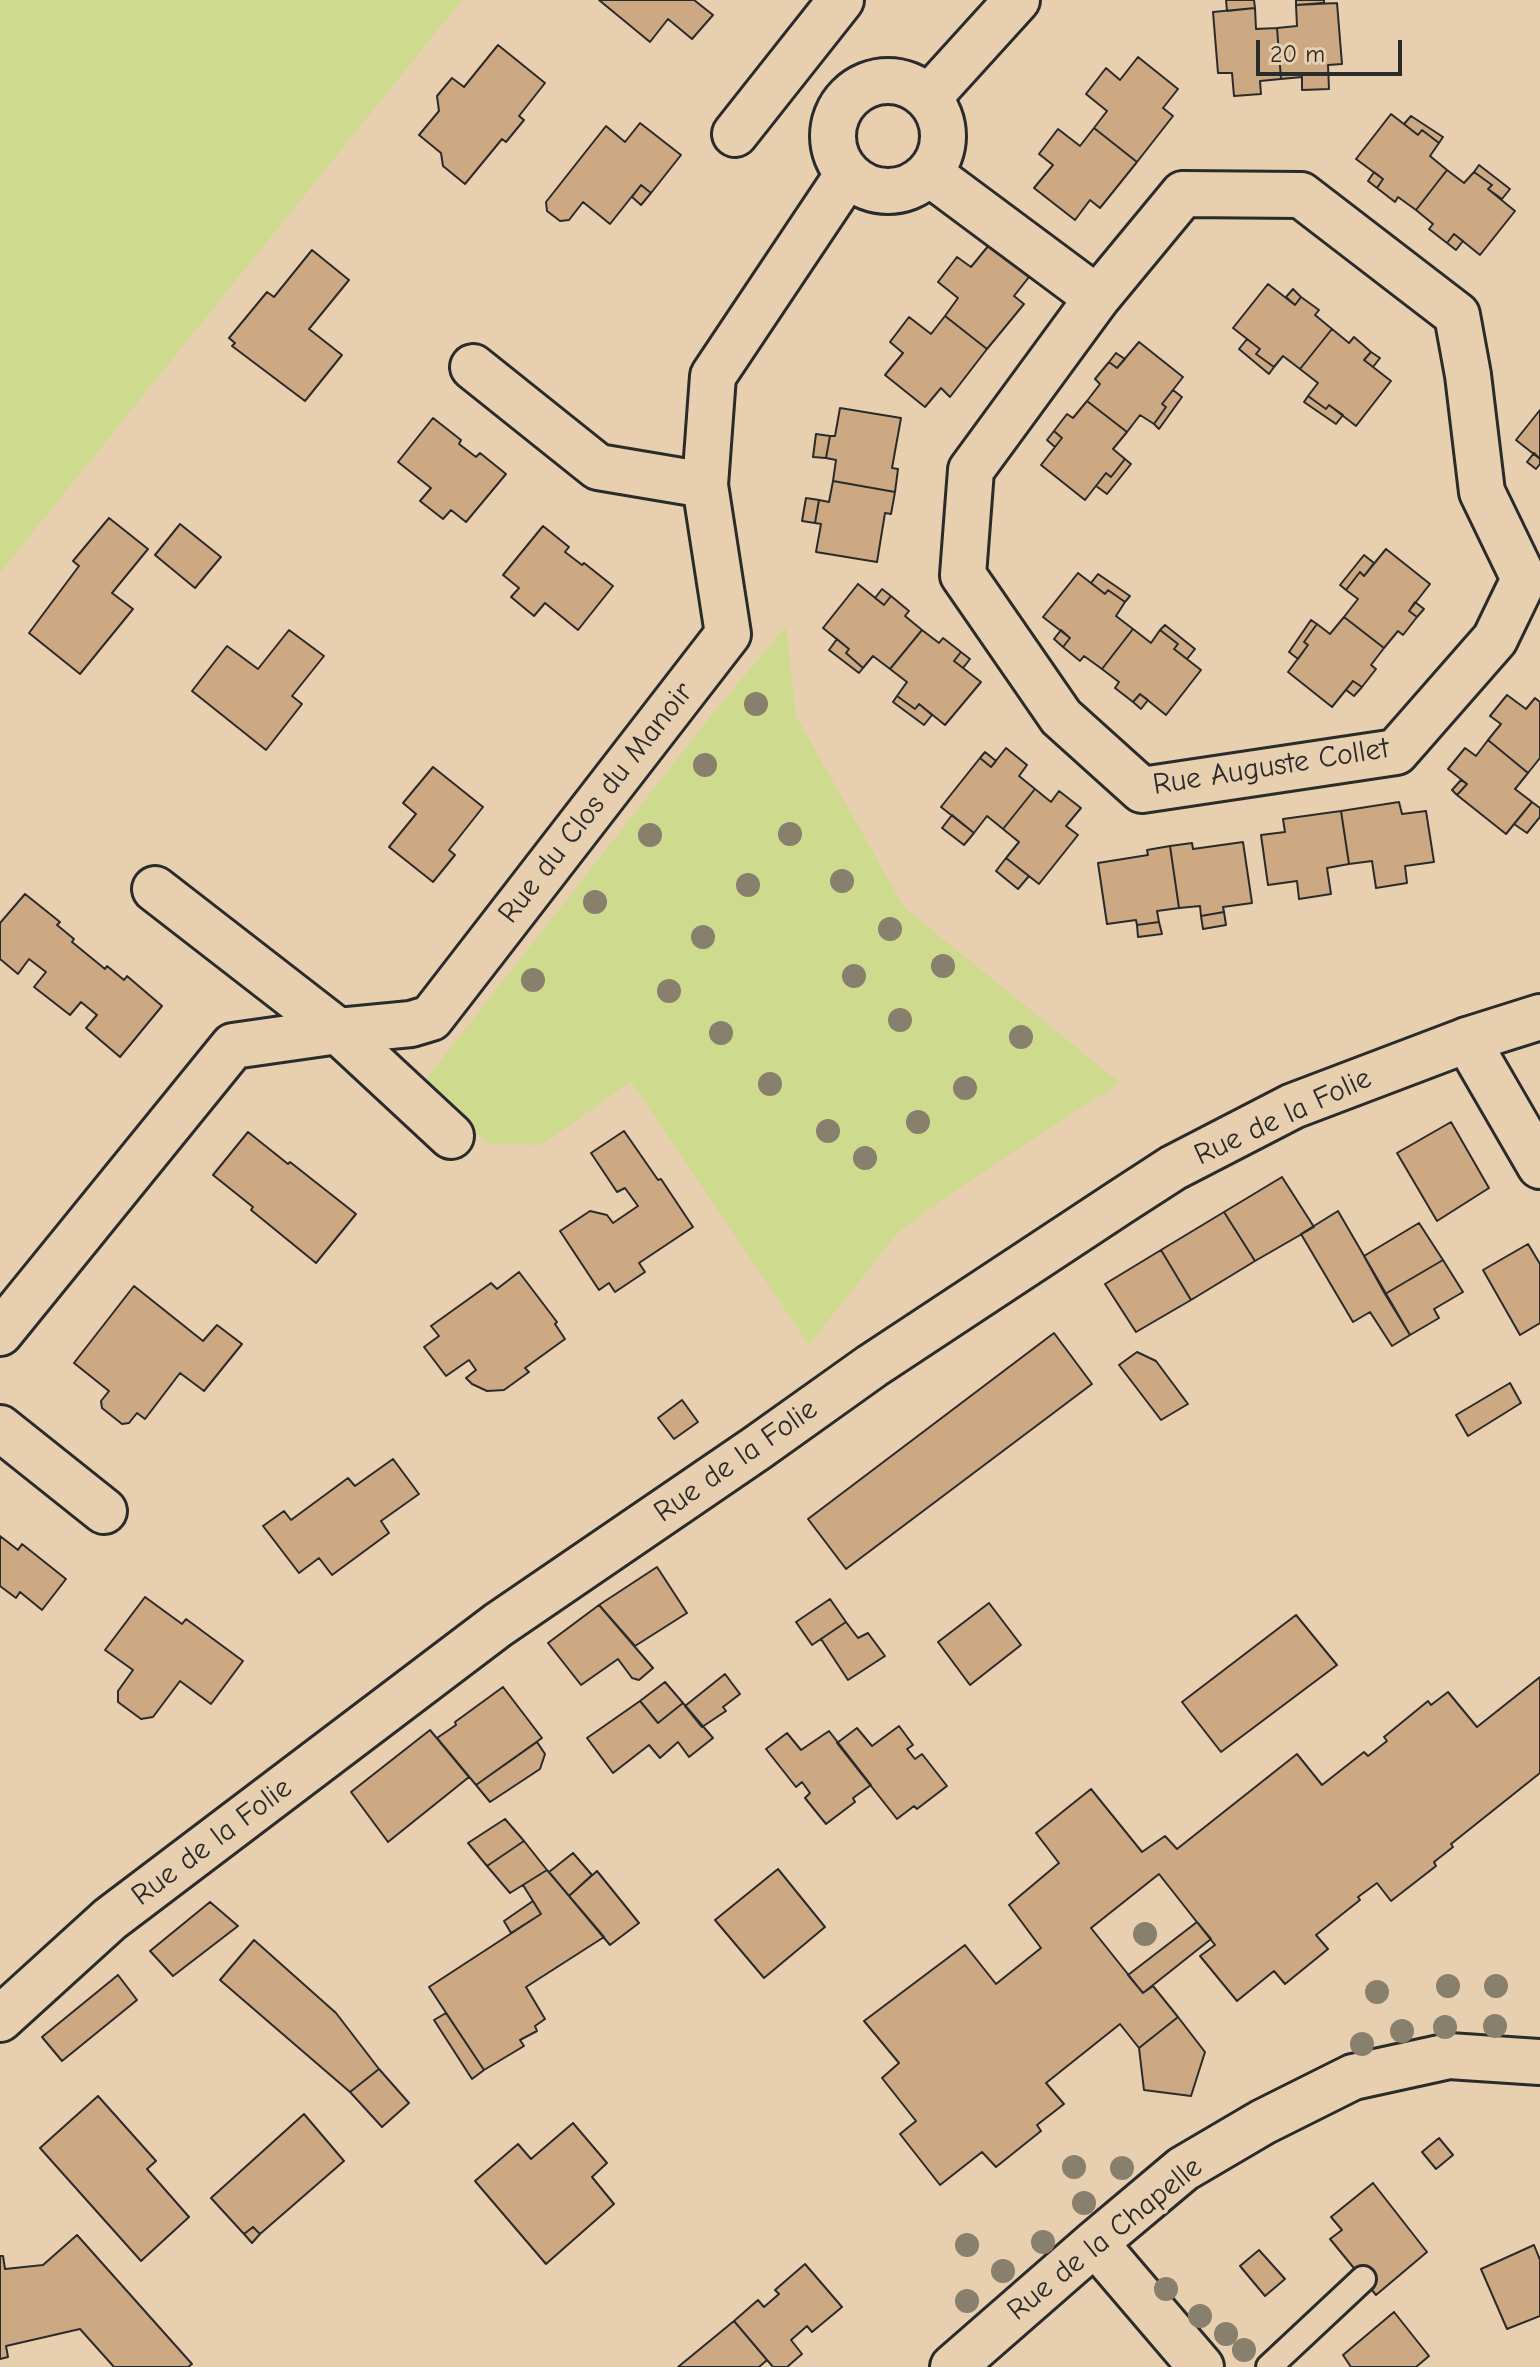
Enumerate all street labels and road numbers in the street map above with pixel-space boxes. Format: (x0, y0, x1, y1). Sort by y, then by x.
street label: Rue du Clos du Manoir (491, 675, 701, 931)
street label: Rue Auguste Collet (1150, 731, 1392, 803)
street label: Rue de la Folie (1189, 1060, 1377, 1174)
street label: Rue de la Folie (647, 1391, 825, 1531)
street label: Rue de la Folie (125, 1770, 299, 1914)
street label: Rue de la Chapelle (1000, 2149, 1210, 2329)

